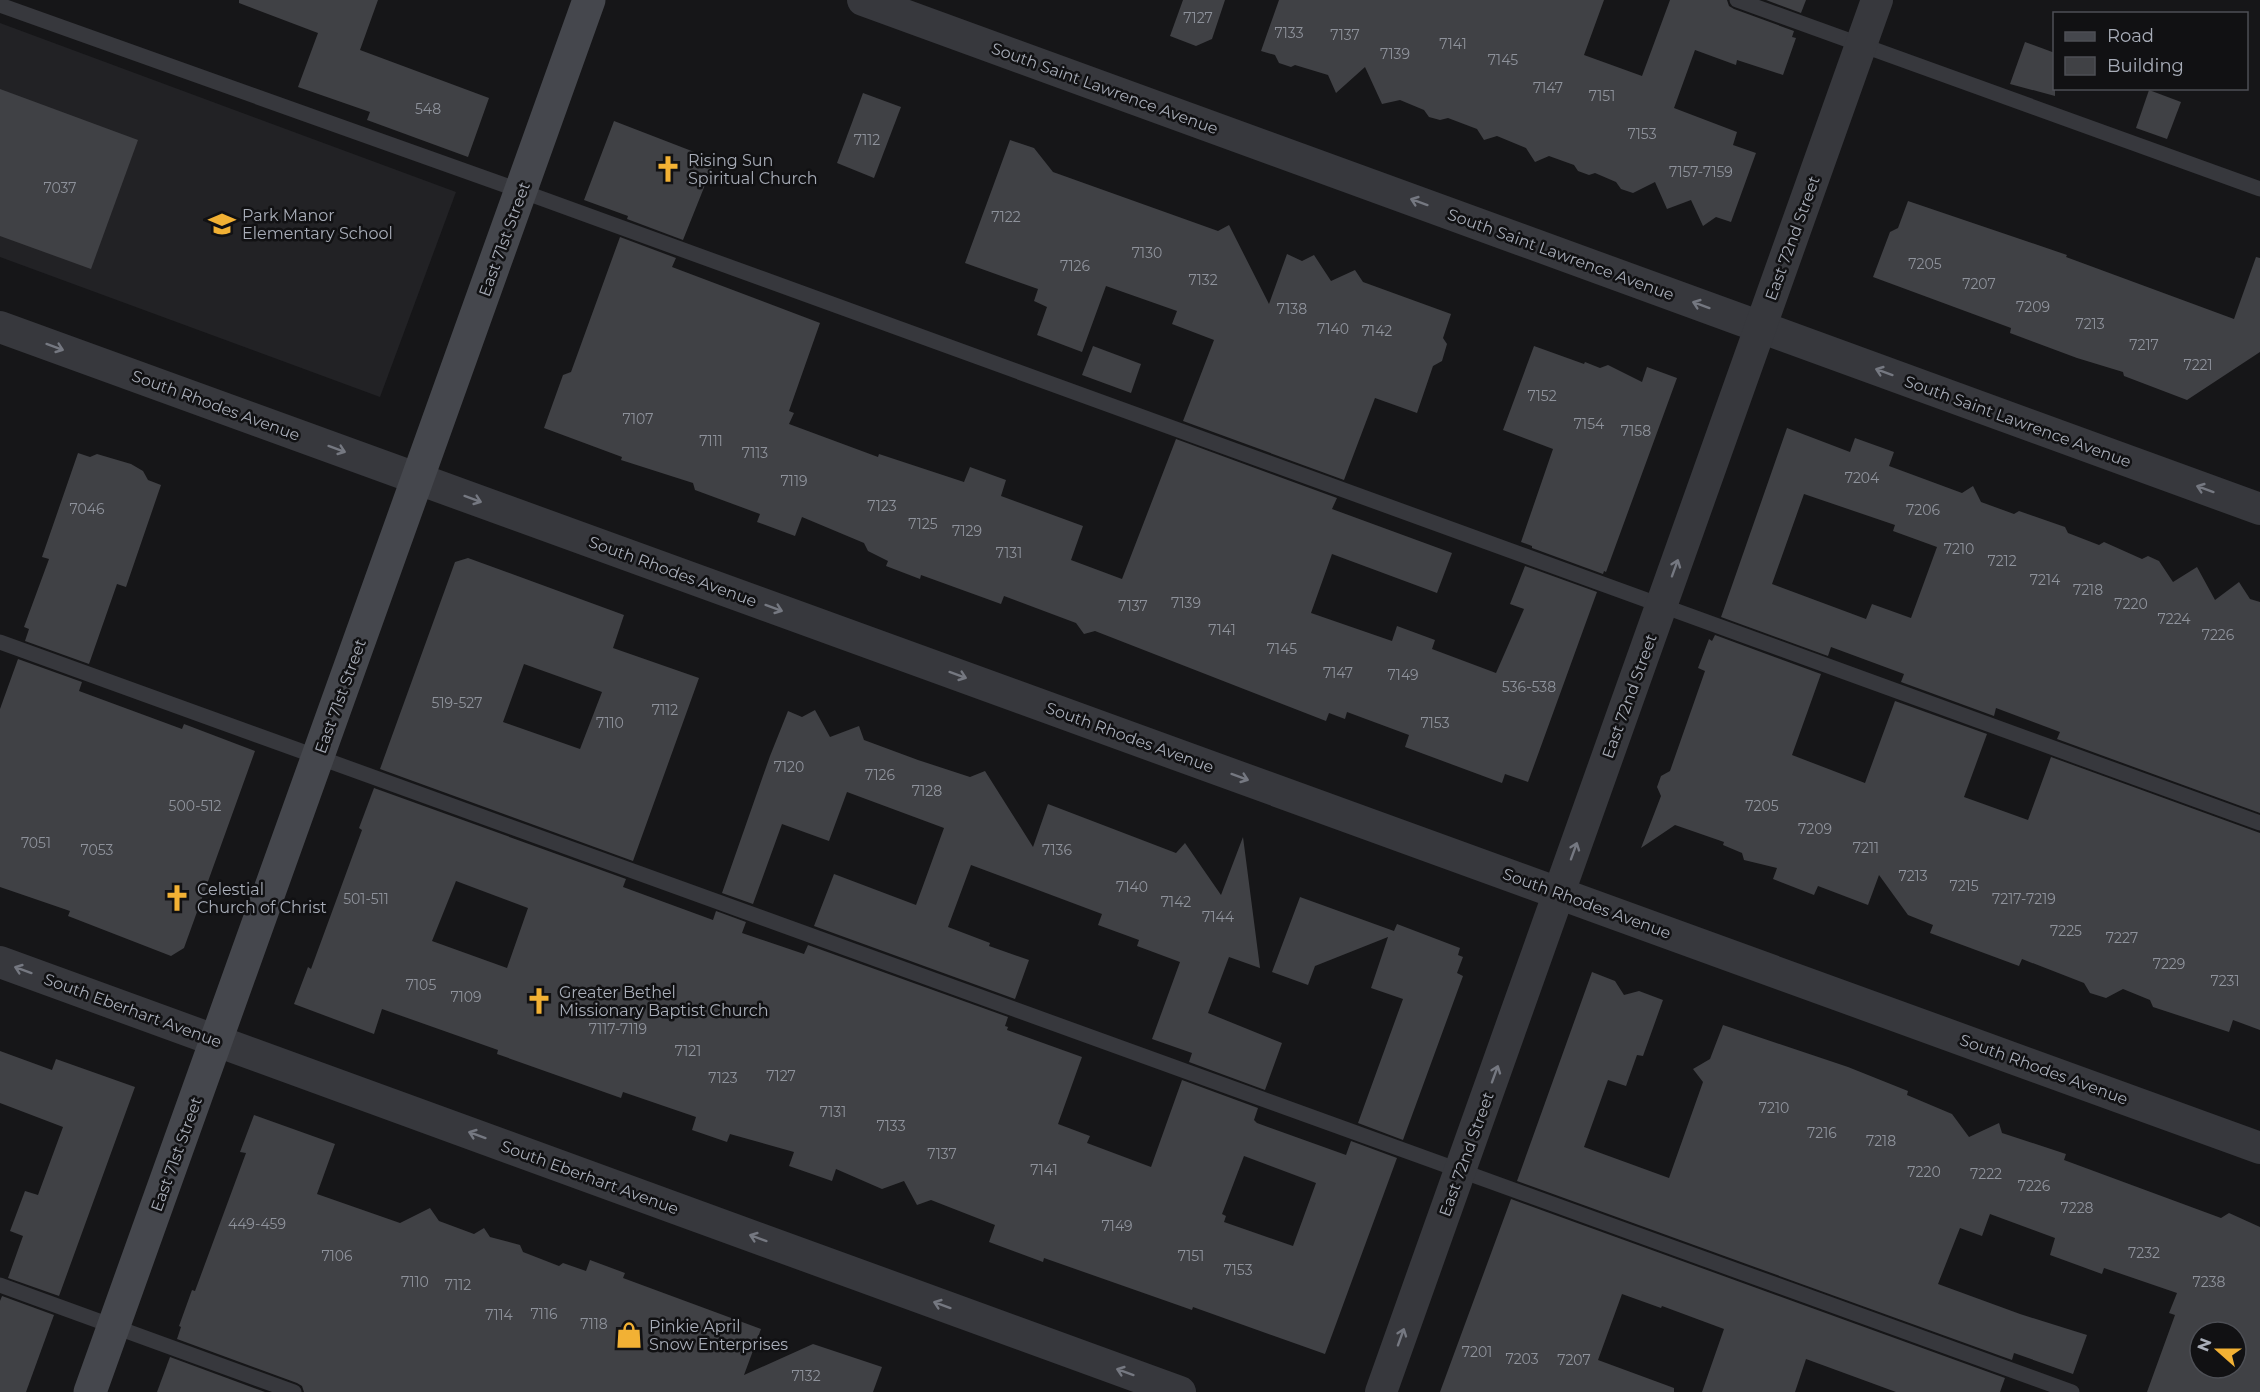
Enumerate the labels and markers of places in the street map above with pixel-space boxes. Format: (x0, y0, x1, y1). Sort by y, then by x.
place label: Rising Sun Spiritual Church (688, 151, 817, 188)
church icon: Rising Sun Spiritual Church (653, 154, 683, 184)
place label: Park Manor Elementary School (242, 206, 393, 243)
school or university icon: Park Manor Elementary School (207, 209, 237, 239)
place label: Celestial Church of Christ (197, 880, 327, 917)
church icon: Celestial Church of Christ (162, 883, 192, 913)
place label: Greater Bethel Missionary Baptist Church (559, 983, 768, 1020)
church icon: Greater Bethel Missionary Baptist Church (524, 986, 554, 1016)
place label: Pinkie April Snow Enterprises (649, 1317, 788, 1354)
shop icon: Pinkie April Snow Enterprises (614, 1320, 644, 1350)

